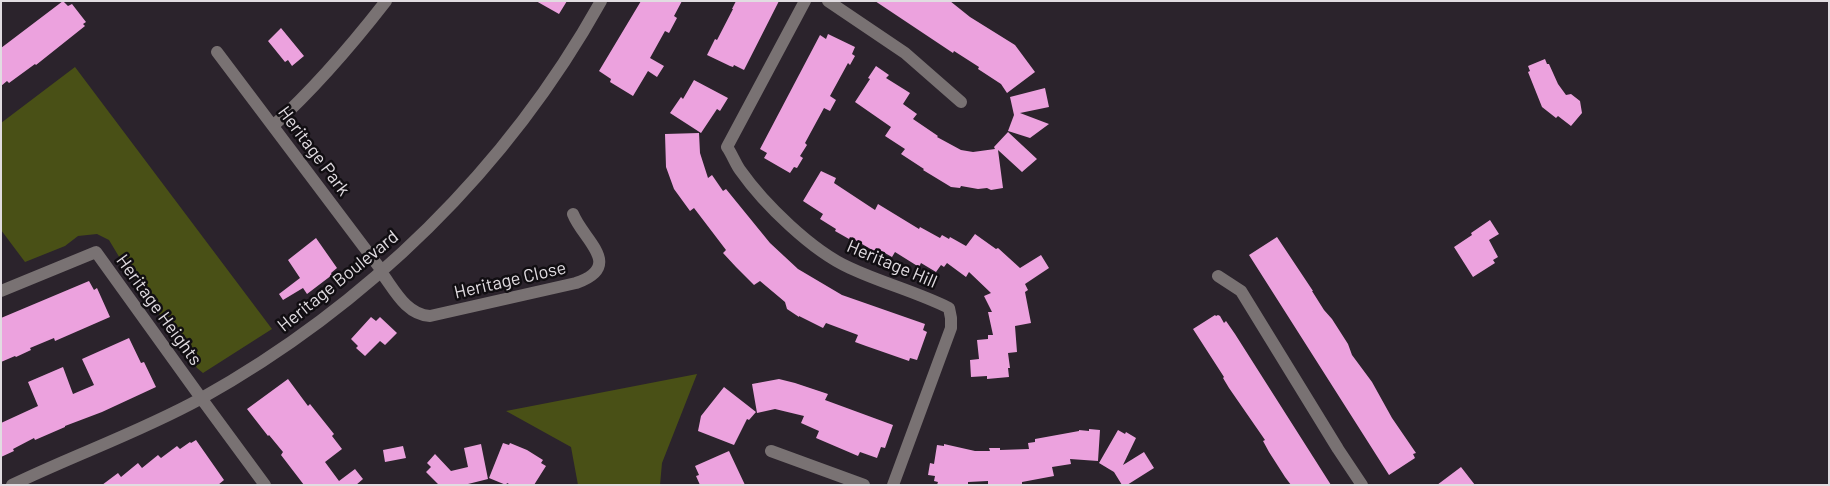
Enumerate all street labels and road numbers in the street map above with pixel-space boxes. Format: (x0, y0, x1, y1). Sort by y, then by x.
street label: Heritage Park (273, 102, 355, 200)
street label: Heritage Boulevard (273, 226, 403, 336)
street label: Heritage Hill (844, 235, 940, 293)
street label: Heritage Heights (112, 250, 206, 370)
street label: Heritage Close (452, 257, 568, 303)

